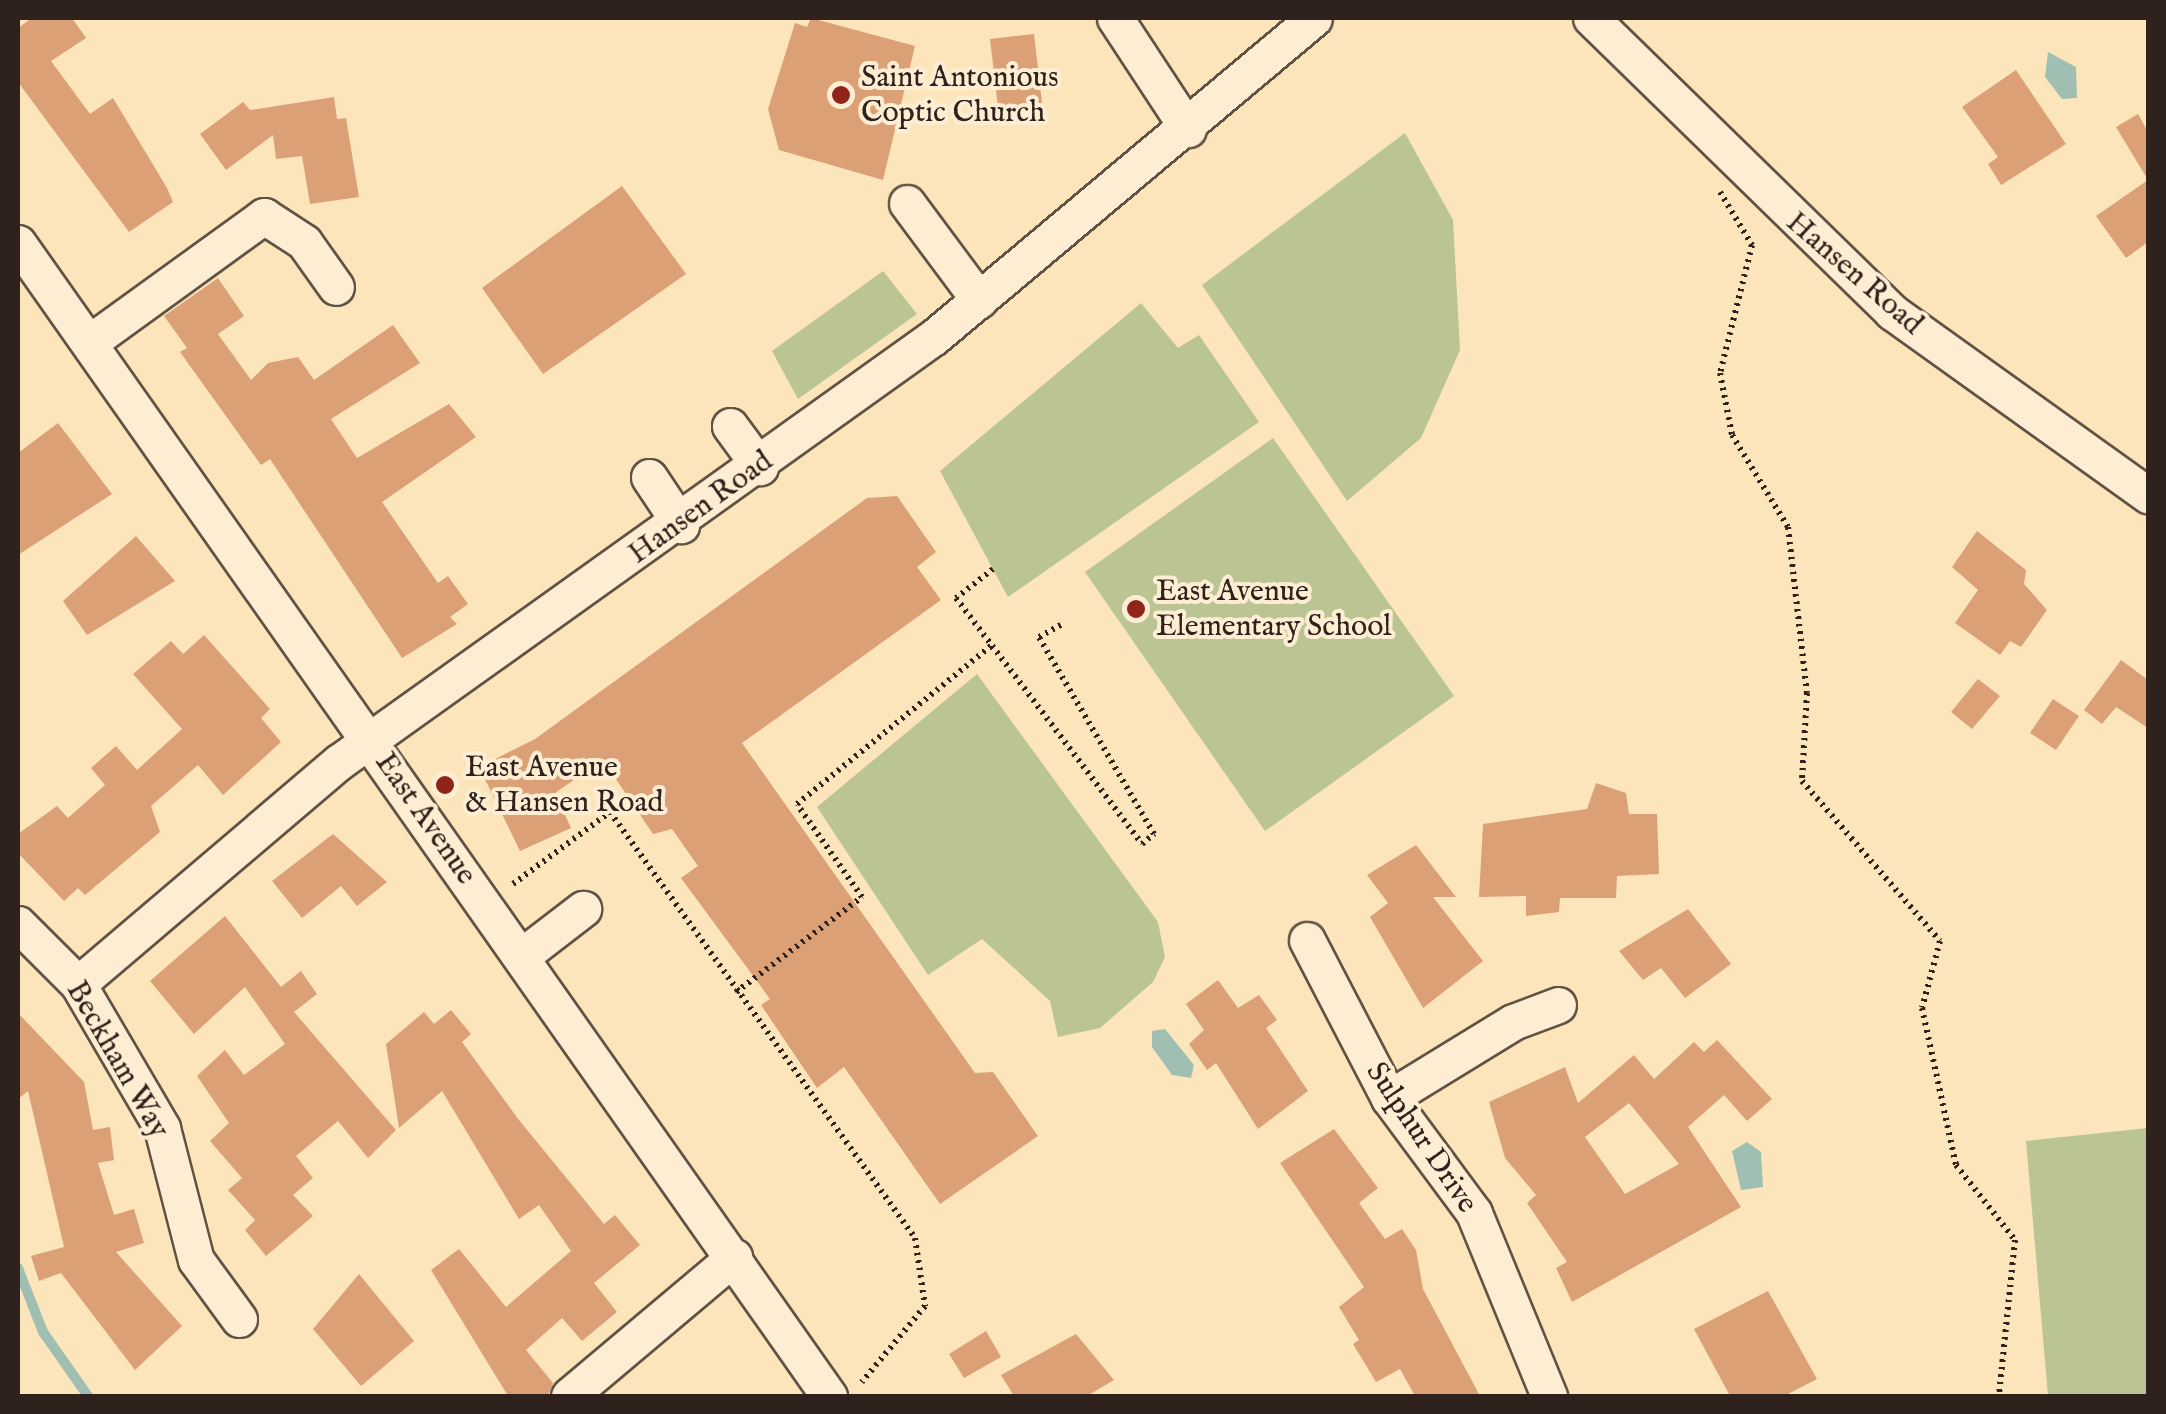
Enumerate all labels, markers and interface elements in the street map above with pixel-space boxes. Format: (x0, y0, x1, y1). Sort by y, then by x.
place label: Saint Antonious Coptic Church (861, 60, 1059, 130)
marker: Saint Antonious Coptic Church (830, 84, 852, 106)
street label: Hansen Road (1778, 205, 1930, 343)
street label: Hansen Road (622, 444, 780, 572)
place label: East Avenue Elementary School (1156, 574, 1392, 644)
marker: East Avenue Elementary School (1125, 598, 1147, 620)
street label: East Avenue (366, 746, 484, 892)
place label: East Avenue & Hansen Road (465, 750, 663, 820)
marker: East Avenue & Hansen Road (434, 774, 456, 796)
street label: Beckham Way (58, 975, 176, 1145)
street label: Sulphur Drive (1357, 1056, 1485, 1220)

